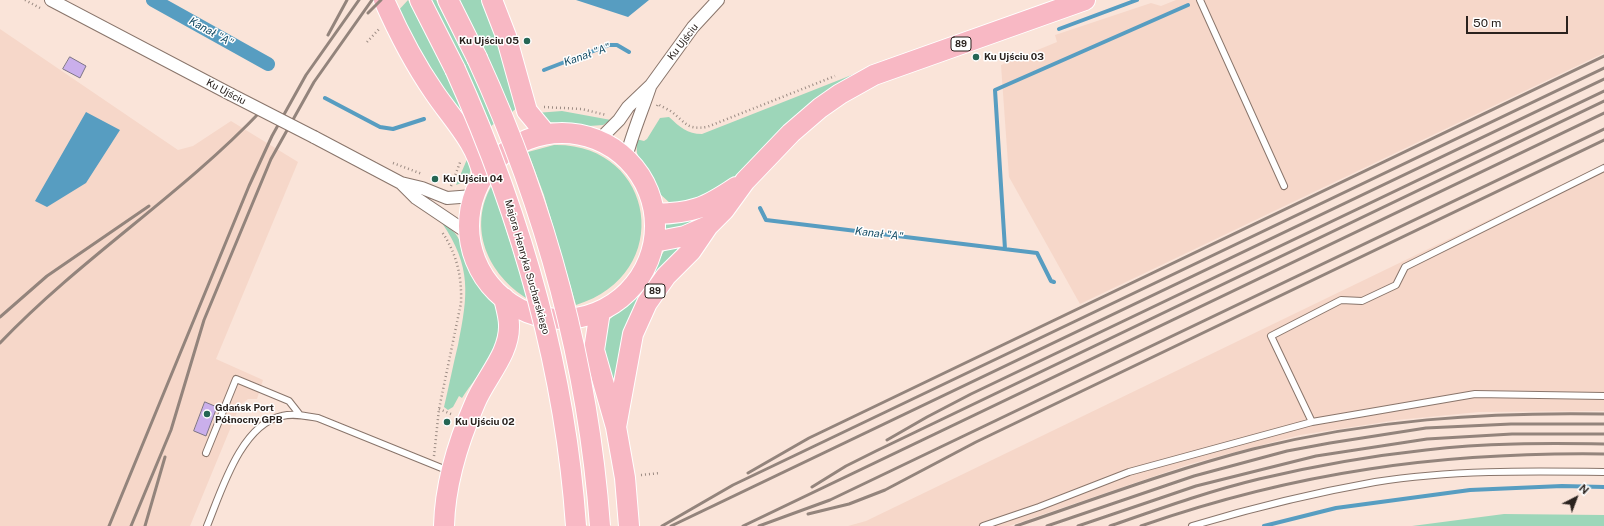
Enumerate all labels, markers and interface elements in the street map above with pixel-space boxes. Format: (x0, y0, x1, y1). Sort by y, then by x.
scale bar (1468, 8, 1570, 34)
water label: Kanał "A" (187, 14, 235, 50)
text: 50 m (1473, 16, 1501, 30)
street label: Ku Ujściu (665, 21, 701, 63)
place label: Ku Ujściu 05 (459, 35, 519, 47)
marker: Ku Ujściu 05 (522, 36, 532, 46)
road number: 89 (951, 37, 971, 51)
water label: Kanał "A" (562, 41, 612, 69)
place label: Ku Ujściu 03 (984, 51, 1044, 63)
marker: Ku Ujściu 03 (971, 52, 981, 62)
street label: Ku Ujściu (204, 77, 248, 107)
place label: Ku Ujściu 04 (443, 173, 503, 185)
marker: Ku Ujściu 04 (430, 174, 440, 184)
street label: Majora Henryka Sucharskiego (502, 198, 552, 336)
water label: Kanał "A" (854, 224, 904, 244)
road number: 89 (645, 284, 665, 298)
place label: Gdańsk Port Północny GPB (215, 402, 282, 426)
marker: Gdańsk Port Północny GPB (202, 409, 212, 419)
place label: Ku Ujściu 02 (455, 416, 515, 428)
marker: Ku Ujściu 02 (442, 417, 452, 427)
north arrow (1556, 478, 1596, 518)
text: N (1577, 482, 1591, 496)

